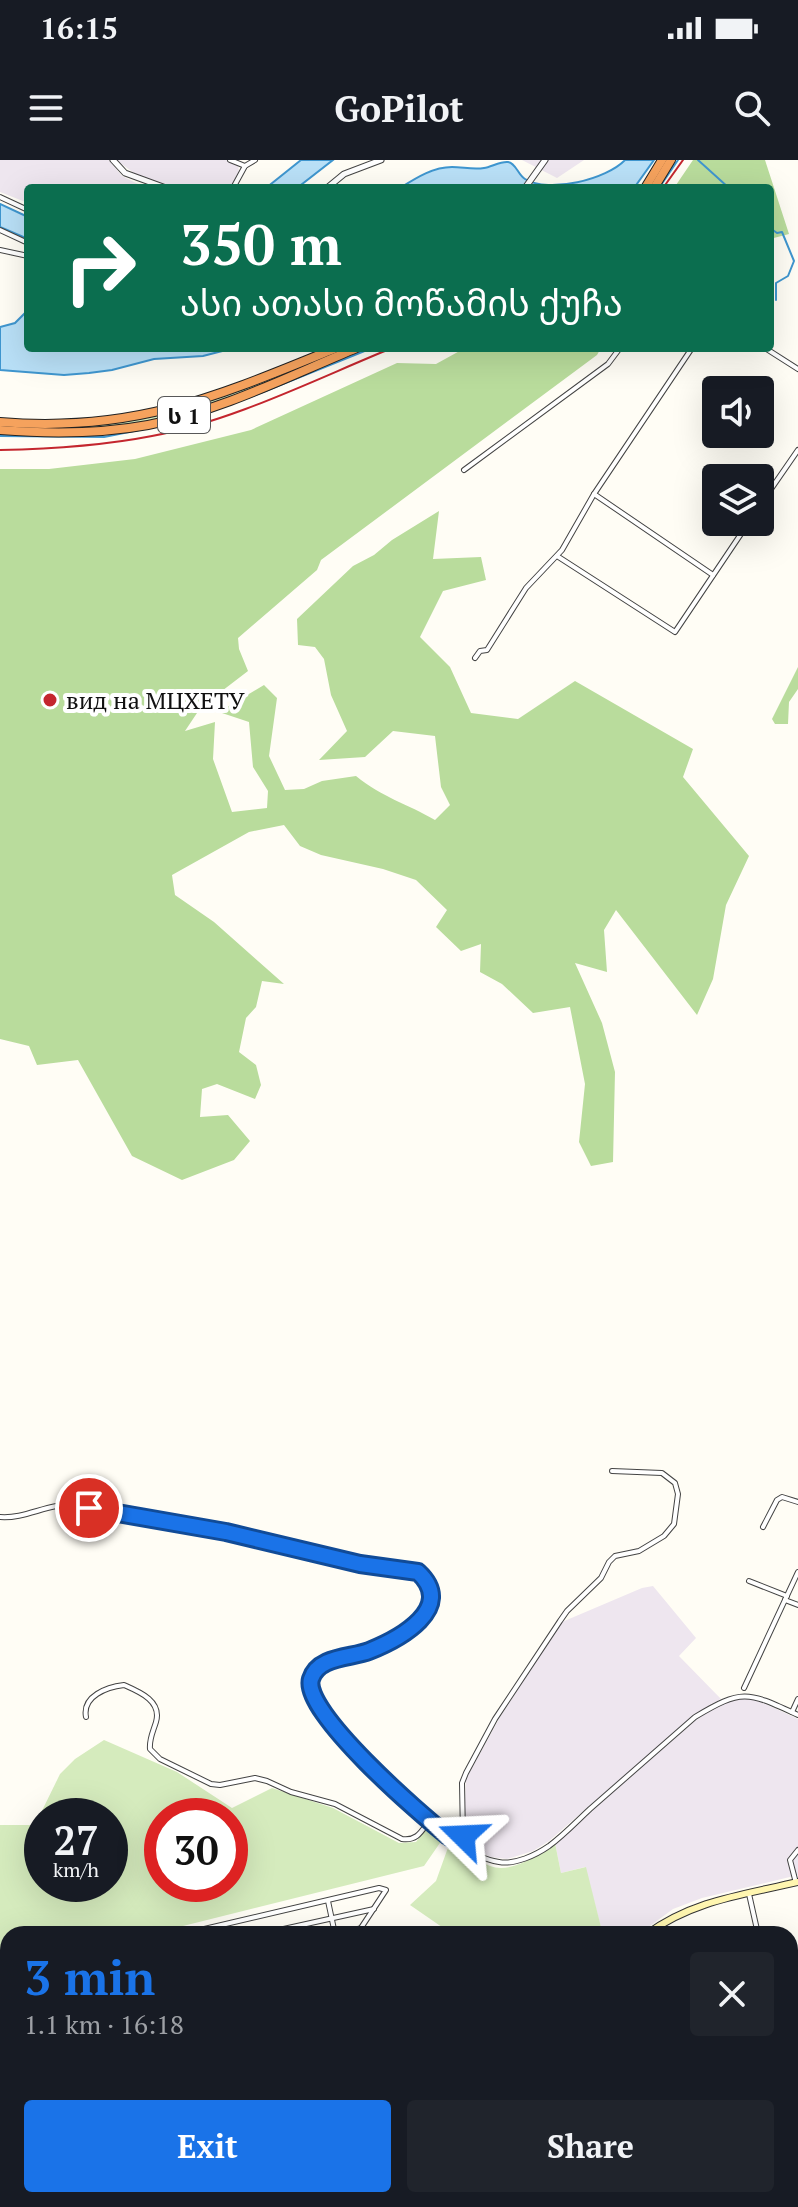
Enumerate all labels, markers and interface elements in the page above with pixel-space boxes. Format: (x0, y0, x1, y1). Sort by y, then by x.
text: 16:15 (40, 8, 118, 48)
text: GoPilot (334, 85, 464, 132)
icon: menu (24, 86, 68, 130)
icon: search (730, 86, 774, 130)
text: 350 m (180, 207, 342, 281)
icon: right (48, 216, 152, 320)
text: ასი ათასი მოწამის ქუჩა (180, 279, 623, 326)
map controls (702, 376, 774, 536)
button: sound (702, 376, 774, 448)
road number: ს 1 (158, 397, 210, 433)
button: layers (702, 464, 774, 536)
place label: вид на МЦХЕТУ (66, 684, 245, 716)
marker: вид на МЦХЕТУ (41, 691, 59, 709)
pin (55, 1474, 123, 1542)
icon: arrive (67, 1486, 111, 1530)
position arrow (421, 1794, 505, 1878)
speed limit sign: 30 (144, 1798, 248, 1902)
text: 27 (53, 1813, 99, 1866)
text: km/h (53, 1856, 99, 1883)
text: 3 min (24, 1945, 155, 2009)
button: close (690, 1952, 774, 2036)
text: 1.1 km · 16:18 (24, 2007, 184, 2041)
button: Exit (24, 2100, 391, 2192)
button: Share (407, 2100, 774, 2192)

